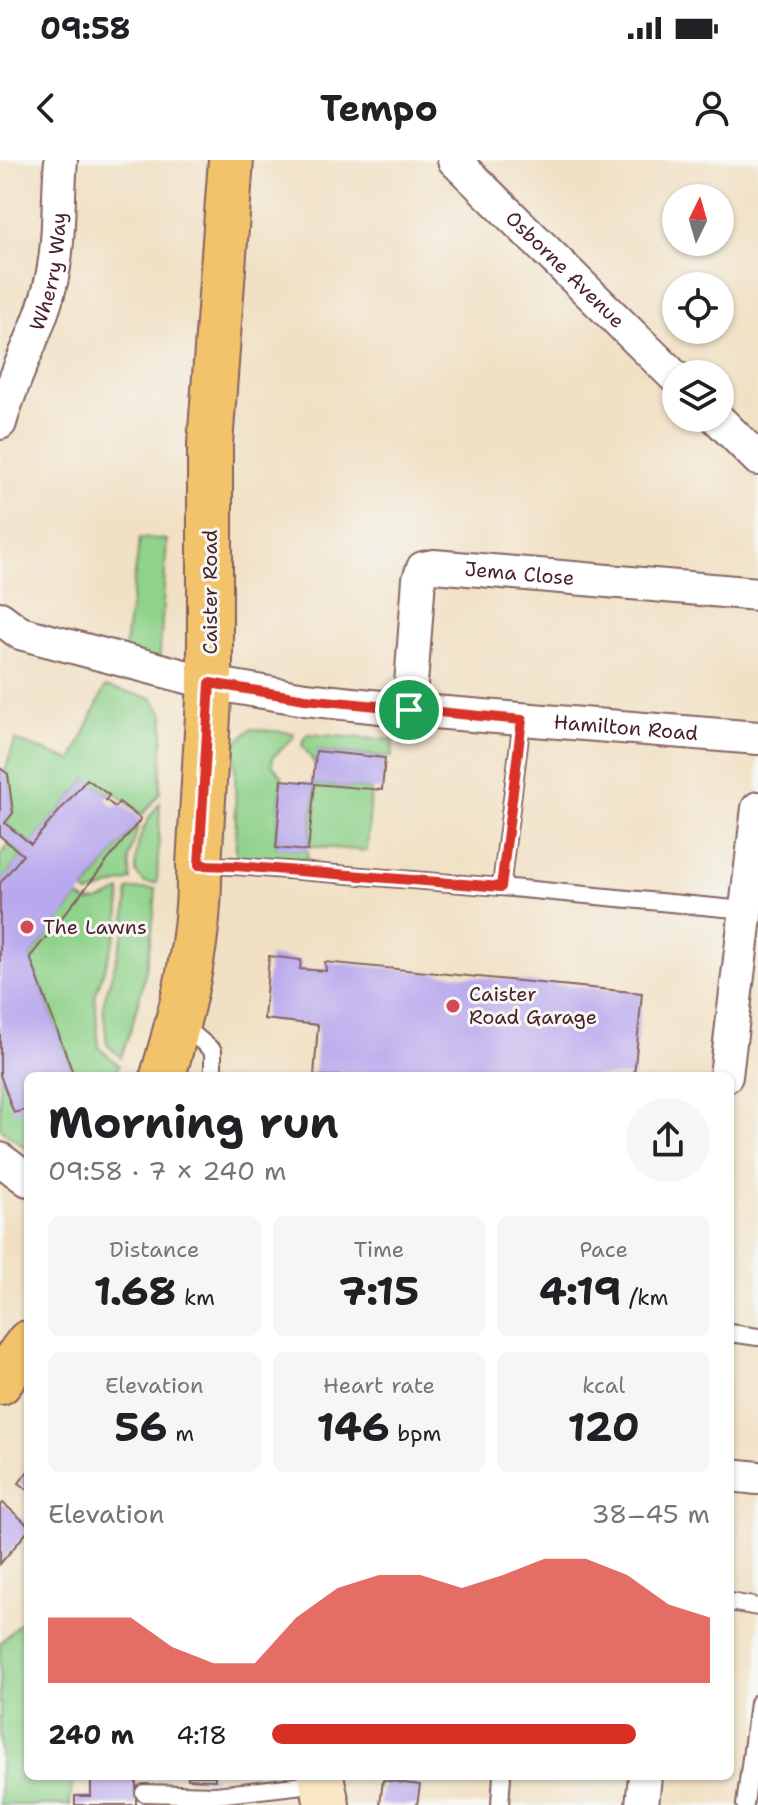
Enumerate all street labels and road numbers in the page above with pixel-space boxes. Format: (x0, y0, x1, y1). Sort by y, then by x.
street label: Osborne Avenue (500, 205, 630, 334)
street label: Wherry Way (24, 212, 71, 334)
street label: Caister Road (197, 529, 223, 654)
street label: Jema Close (463, 556, 575, 591)
street label: Hamilton Road (553, 709, 699, 746)

